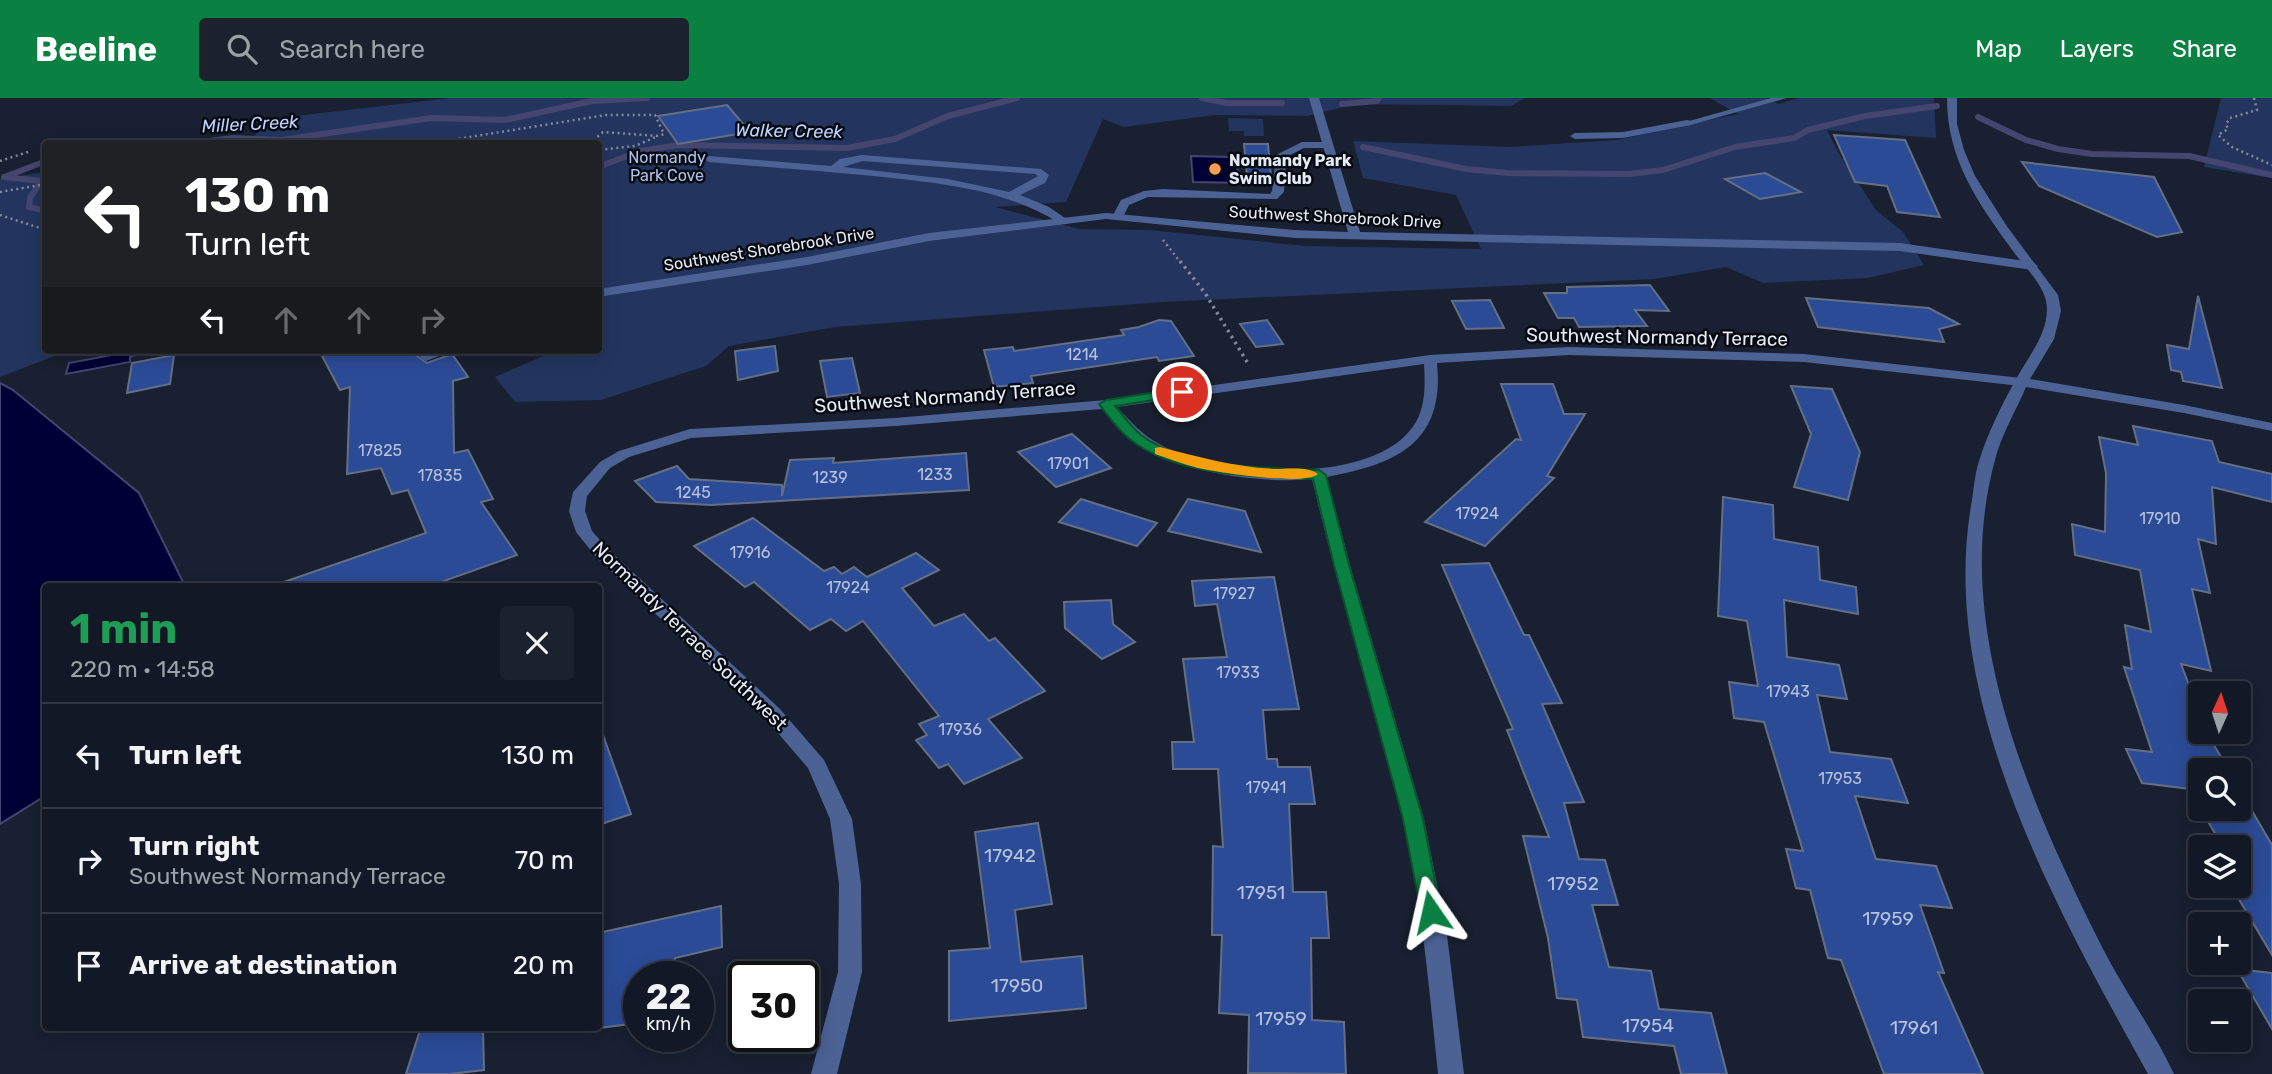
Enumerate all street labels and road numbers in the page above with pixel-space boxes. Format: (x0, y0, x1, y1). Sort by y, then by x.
street label: Southwest Shorebrook Drive (1228, 202, 1442, 232)
street label: Southwest Shorebrook Drive (662, 223, 876, 275)
street label: Southwest Normandy Terrace (1526, 323, 1788, 351)
street label: Southwest Normandy Terrace (814, 376, 1076, 418)
street label: Normandy Terrace Southwest (588, 537, 793, 736)

